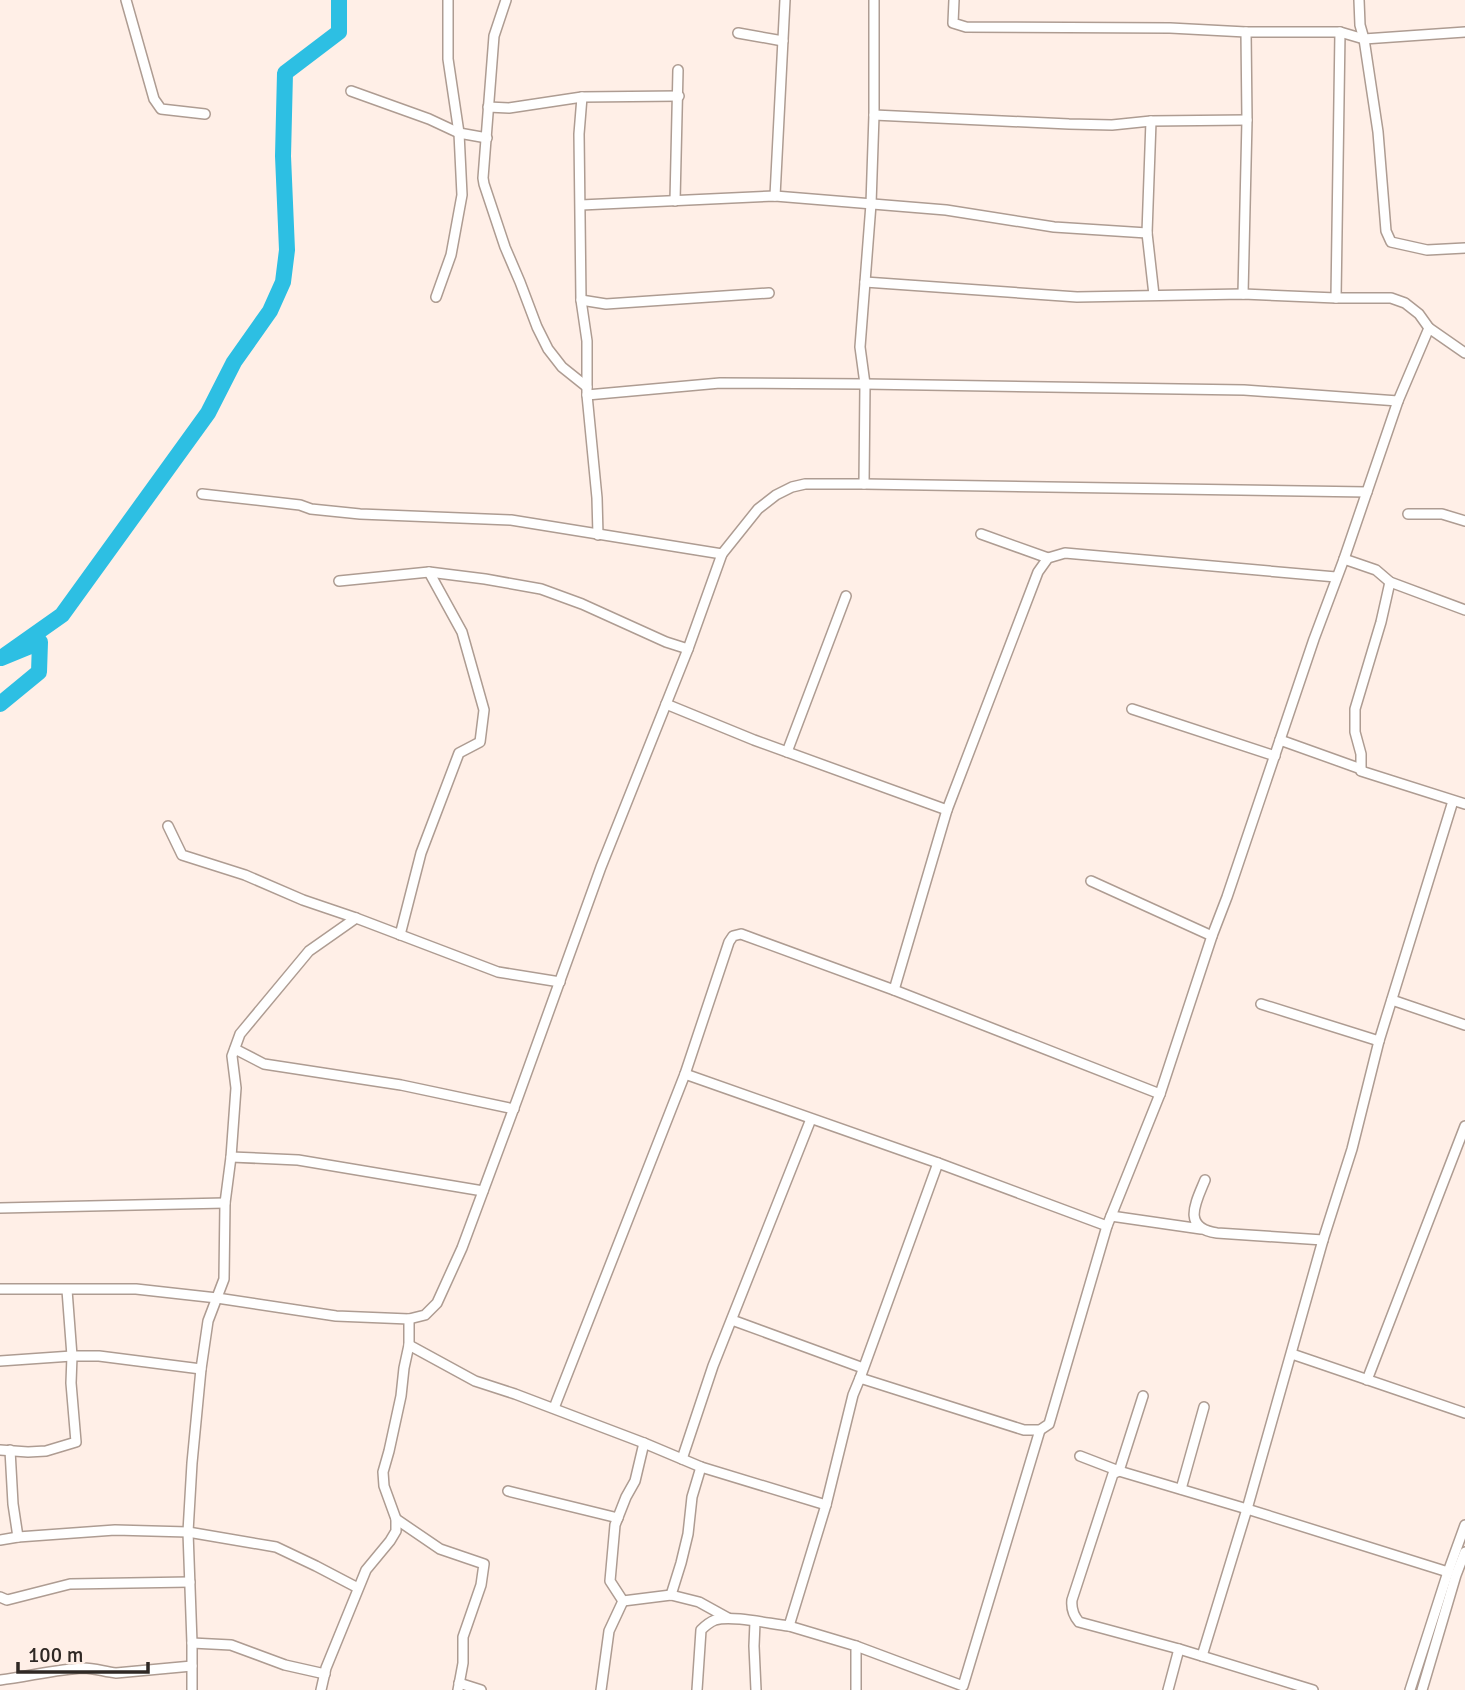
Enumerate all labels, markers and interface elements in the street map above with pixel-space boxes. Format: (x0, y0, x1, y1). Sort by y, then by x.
scale bar (18, 1630, 147, 1674)
text: 100 m (28, 1642, 83, 1668)

